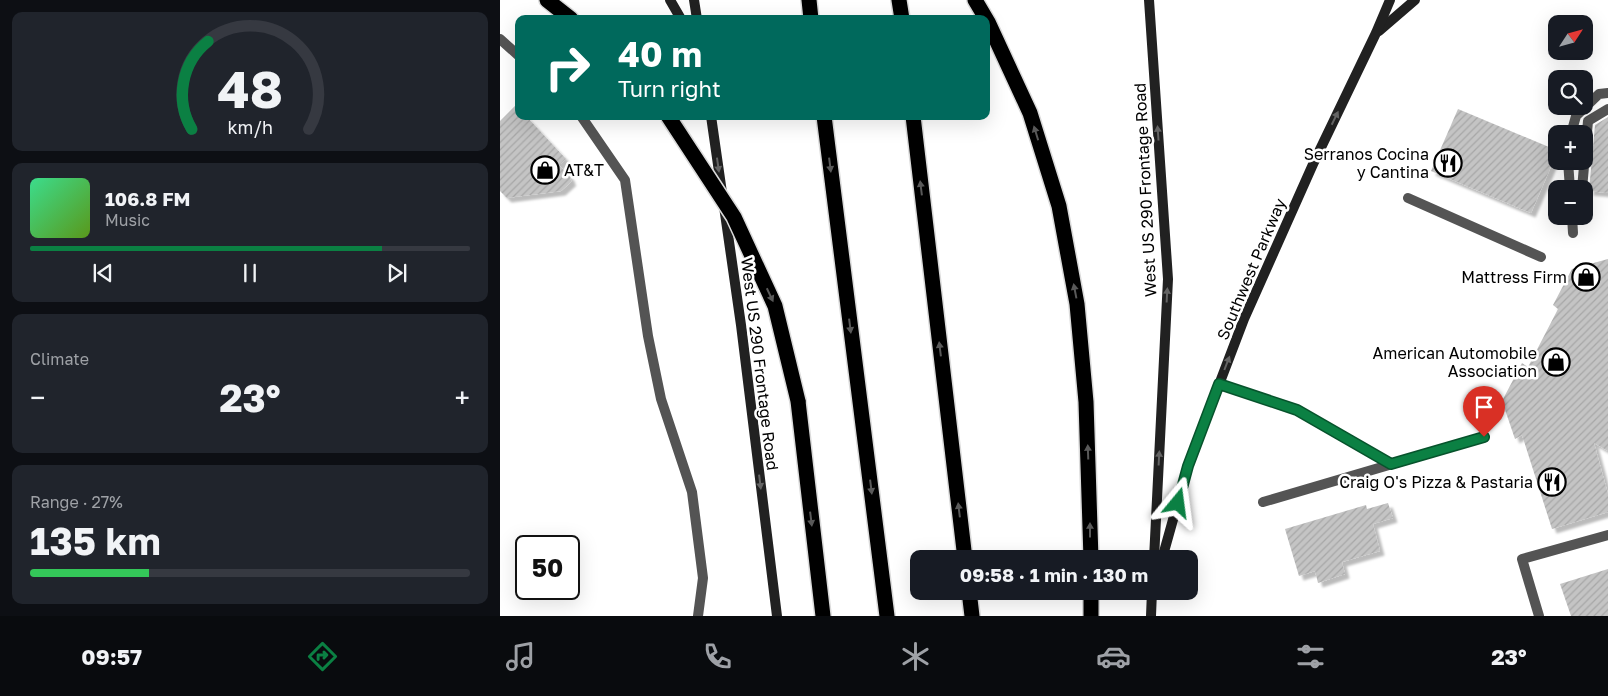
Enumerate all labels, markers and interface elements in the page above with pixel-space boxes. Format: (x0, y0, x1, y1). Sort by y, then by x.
north arrow (1548, 15, 1592, 60)
map controls (1548, 15, 1593, 225)
text: 40 m (618, 33, 702, 75)
icon: right (535, 35, 600, 100)
text: 48 (217, 57, 283, 119)
button: search (1548, 70, 1593, 115)
text: Turn right (618, 75, 721, 102)
street label: West US 290 Frontage Road (1129, 82, 1161, 298)
one-way arrow (1331, 111, 1339, 126)
text: km/h (227, 116, 273, 138)
one-way arrow (1032, 125, 1040, 140)
one-way arrow (1153, 125, 1161, 141)
button: + (1548, 125, 1593, 170)
place label: Serranos Cocina y Cantina (1304, 144, 1429, 182)
restaurant icon: Serranos Cocina y Cantina (1433, 148, 1463, 178)
shop icon: AT&T (530, 155, 560, 185)
one-way arrow (714, 157, 722, 173)
one-way arrow (826, 157, 834, 173)
place label: AT&T (564, 160, 604, 180)
one-way arrow (917, 179, 925, 195)
button: − (1548, 180, 1593, 225)
text: 106.8 FM (105, 187, 190, 210)
street label: Southwest Parkway (1212, 195, 1290, 343)
text: Music (105, 210, 150, 230)
street label: West US 290 Frontage Road (737, 256, 783, 472)
icon: previous (89, 259, 117, 287)
icon: pause (236, 259, 264, 287)
icon: next (383, 259, 411, 287)
shop icon: Mattress Firm (1571, 262, 1601, 292)
place label: Mattress Firm (1461, 267, 1567, 287)
one-way arrow (1070, 282, 1078, 298)
one-way arrow (1163, 287, 1171, 303)
one-way arrow (766, 288, 774, 302)
one-way arrow (846, 318, 854, 334)
one-way arrow (936, 341, 944, 357)
place label: American Automobile Association (1373, 343, 1537, 381)
shop icon: American Automobile Association (1541, 347, 1571, 377)
text: Climate (30, 349, 89, 369)
one-way arrow (1223, 355, 1231, 370)
text: 23° (219, 375, 281, 420)
text: − (30, 381, 45, 414)
text: + (455, 381, 470, 414)
pin (1463, 386, 1505, 437)
icon: arrive (1470, 393, 1498, 421)
one-way arrow (1084, 444, 1092, 460)
one-way arrow (1155, 449, 1163, 465)
restaurant icon: Craig O's Pizza & Pastaria (1537, 467, 1567, 497)
place label: Craig O's Pizza & Pastaria (1339, 472, 1533, 492)
one-way arrow (756, 474, 764, 490)
position arrow (1151, 476, 1203, 528)
one-way arrow (867, 479, 875, 495)
text: Range · 27% (30, 492, 123, 512)
one-way arrow (955, 502, 963, 518)
one-way arrow (808, 511, 816, 527)
text: 135 km (30, 518, 161, 563)
one-way arrow (1086, 522, 1094, 538)
speed limit sign: 50 (515, 535, 580, 600)
text: 09:58 · 1 min · 130 m (960, 563, 1148, 586)
icon: directions (305, 639, 340, 674)
icon: music (503, 639, 538, 674)
icon: phone (700, 639, 735, 674)
icon: climate (898, 639, 933, 674)
icon: car (1096, 639, 1131, 674)
icon: filters (1293, 639, 1328, 674)
text: 09:57 (81, 643, 142, 670)
text: 23° (1491, 643, 1527, 670)

